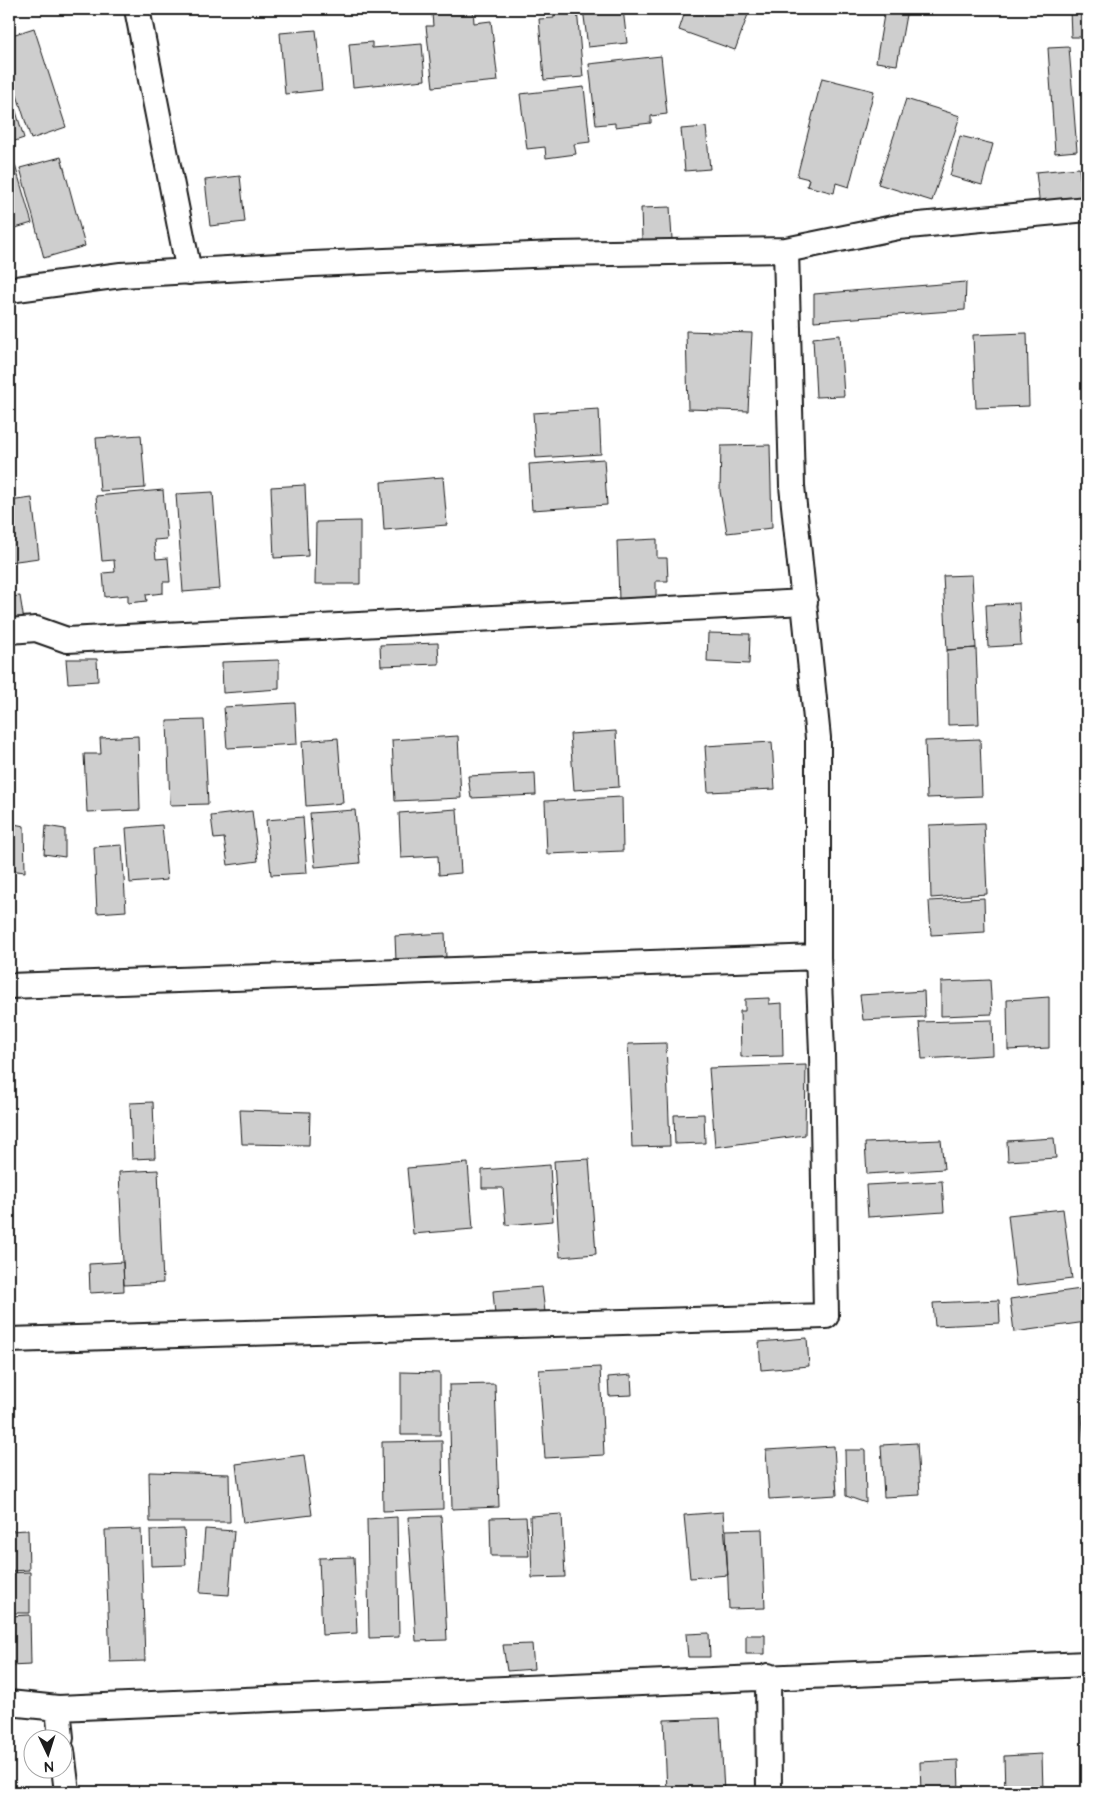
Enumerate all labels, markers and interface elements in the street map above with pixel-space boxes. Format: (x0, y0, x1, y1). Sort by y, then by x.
north arrow (22, 1728, 72, 1778)
text: N (44, 1756, 54, 1776)

